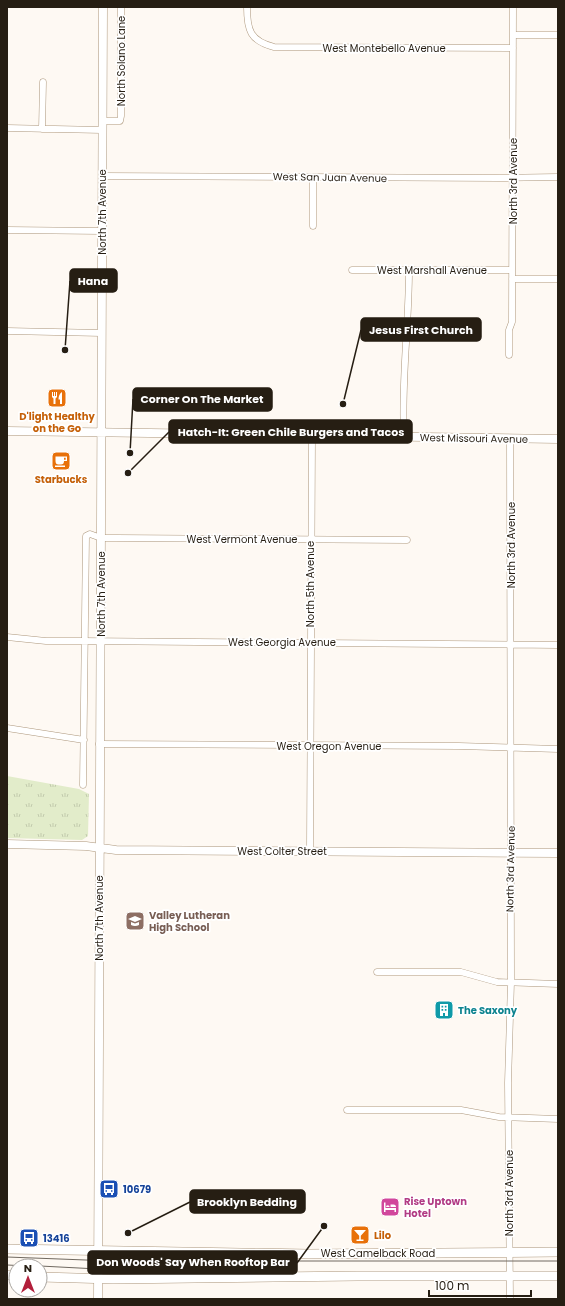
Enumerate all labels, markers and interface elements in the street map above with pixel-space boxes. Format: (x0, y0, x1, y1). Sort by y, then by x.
street label: North Solano Lane (114, 16, 129, 106)
street label: West Montebello Avenue (322, 41, 446, 56)
street label: North 3rd Avenue (506, 138, 521, 224)
street label: North 7th Avenue (95, 169, 110, 255)
street label: West San Juan Avenue (273, 169, 387, 186)
street label: West Marshall Avenue (377, 263, 487, 278)
callout: Hana (70, 269, 117, 292)
text: Hana (78, 273, 108, 289)
callout: Jesus First Church (361, 318, 481, 341)
text: Jesus First Church (369, 322, 473, 338)
restaurant icon: D'light Healthy on the Go (46, 387, 68, 409)
callout: Corner On The Market (133, 388, 272, 411)
text: Corner On The Market (140, 391, 264, 407)
place label: D'light Healthy on the Go (19, 409, 95, 436)
callout: Hatch-It: Green Chile Burgers and Tacos (169, 420, 412, 443)
text: Hatch-It: Green Chile Burgers and Tacos (178, 424, 404, 440)
street label: West Missouri Avenue (420, 430, 528, 447)
cafe icon: Starbucks (50, 450, 72, 472)
place label: Starbucks (35, 472, 88, 487)
street label: North 3rd Avenue (504, 502, 519, 588)
street label: West Vermont Avenue (186, 532, 298, 547)
street label: North 5th Avenue (303, 541, 318, 627)
street label: North 7th Avenue (94, 551, 109, 637)
street label: West Georgia Avenue (228, 635, 336, 650)
street label: West Oregon Avenue (276, 739, 382, 754)
street label: North 3rd Avenue (502, 826, 519, 912)
street label: West Colter Street (237, 844, 327, 859)
street label: North 7th Avenue (92, 875, 107, 961)
place label: Valley Lutheran High School (149, 908, 230, 935)
school or university icon: Valley Lutheran High School (124, 910, 146, 932)
building icon: The Saxony (433, 999, 455, 1021)
place label: The Saxony (458, 1003, 518, 1018)
street label: North 3rd Avenue (502, 1150, 517, 1236)
bus stop icon: 10679 (98, 1178, 120, 1200)
place label: 10679 (123, 1182, 151, 1197)
callout: Brooklyn Bedding (190, 1190, 305, 1213)
text: Brooklyn Bedding (197, 1194, 297, 1210)
place label: Rise Uptown Hotel (404, 1194, 467, 1221)
hotel icon: Rise Uptown Hotel (379, 1196, 401, 1218)
bar icon: Lilo (349, 1224, 371, 1246)
bus stop icon: 13416 (18, 1227, 40, 1249)
place label: Lilo (374, 1228, 392, 1243)
place label: 13416 (43, 1231, 70, 1246)
street label: West Camelback Road (321, 1246, 435, 1261)
callout: Don Woods' Say When Rooftop Bar (88, 1251, 297, 1274)
text: Don Woods' Say When Rooftop Bar (96, 1254, 290, 1270)
north arrow (8, 1258, 48, 1298)
text: N (24, 1260, 32, 1276)
scale bar (429, 1272, 531, 1298)
text: 100 m (435, 1277, 469, 1294)

